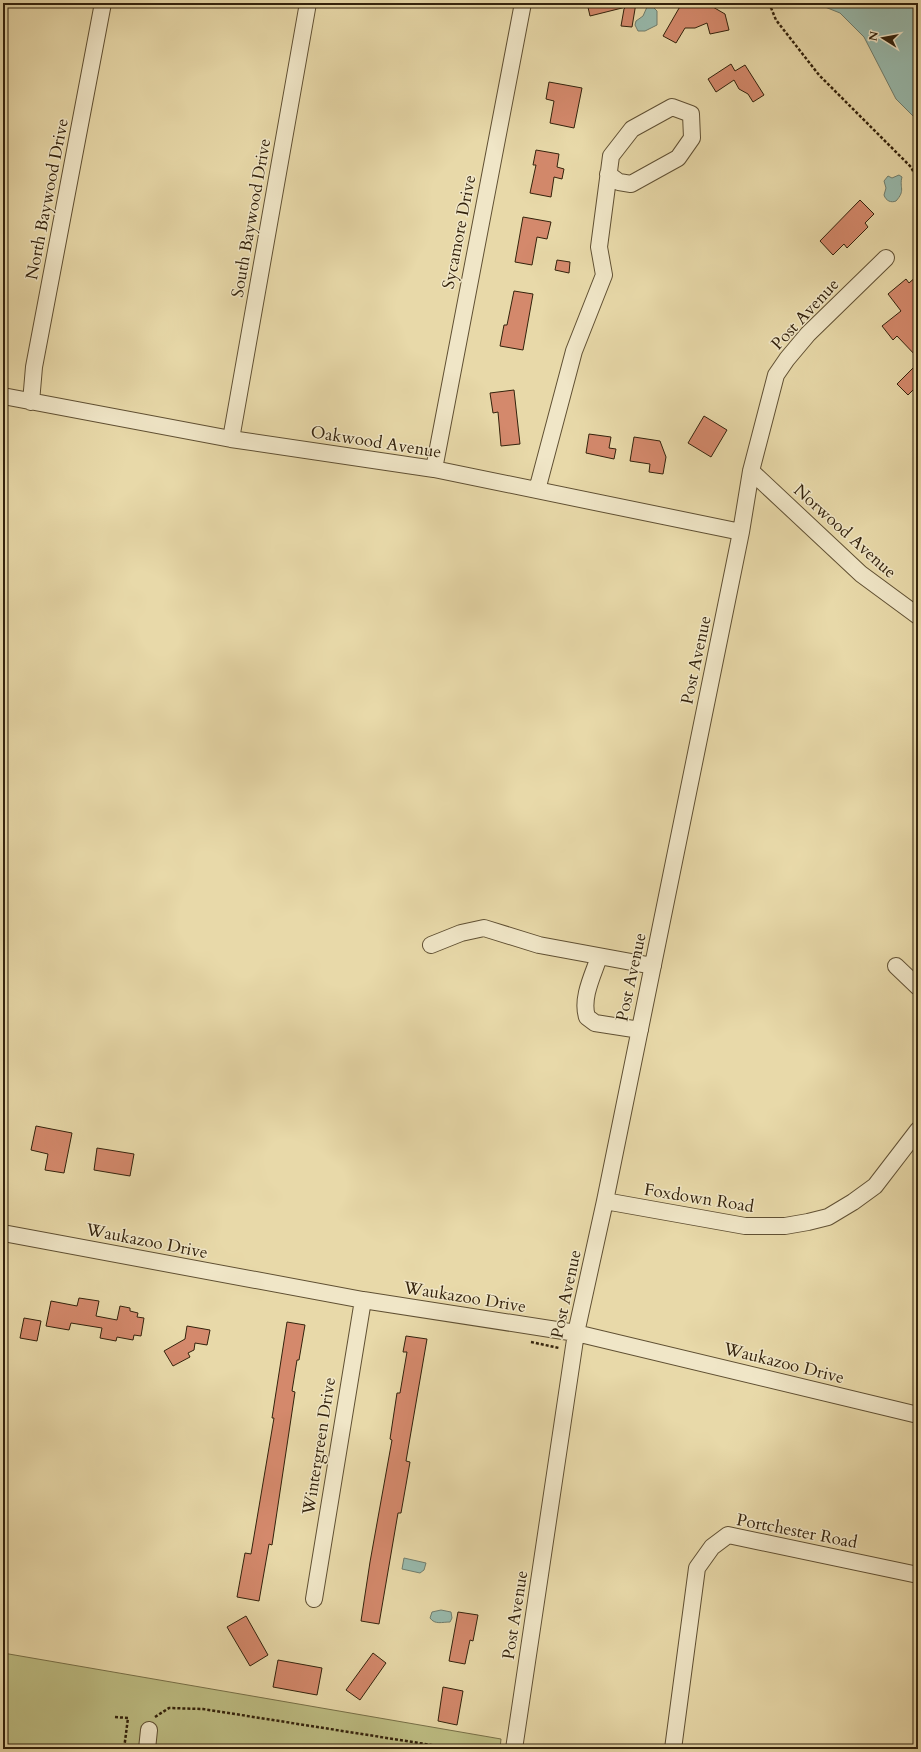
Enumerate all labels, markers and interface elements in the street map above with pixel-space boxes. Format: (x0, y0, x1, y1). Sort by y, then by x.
north arrow (863, 18, 903, 58)
text: N (865, 30, 882, 42)
street label: North Baywood Drive (20, 116, 74, 282)
street label: South Baywood Drive (226, 137, 276, 299)
street label: Sycamore Drive (437, 173, 481, 291)
street label: Post Avenue (766, 273, 844, 355)
street label: Oakwood Avenue (309, 420, 443, 464)
street label: Norwood Avenue (789, 479, 901, 583)
street label: Post Avenue (675, 614, 717, 706)
street label: Post Avenue (610, 931, 652, 1023)
street label: Foxdown Road (642, 1178, 756, 1218)
street label: Waukazoo Drive (83, 1218, 210, 1264)
street label: Post Avenue (545, 1248, 587, 1340)
street label: Waukazoo Drive (401, 1276, 528, 1318)
street label: Waukazoo Drive (720, 1337, 847, 1389)
street label: Wintergreen Drive (297, 1376, 341, 1517)
street label: Portchester Road (735, 1508, 859, 1554)
street label: Post Avenue (497, 1569, 533, 1661)

